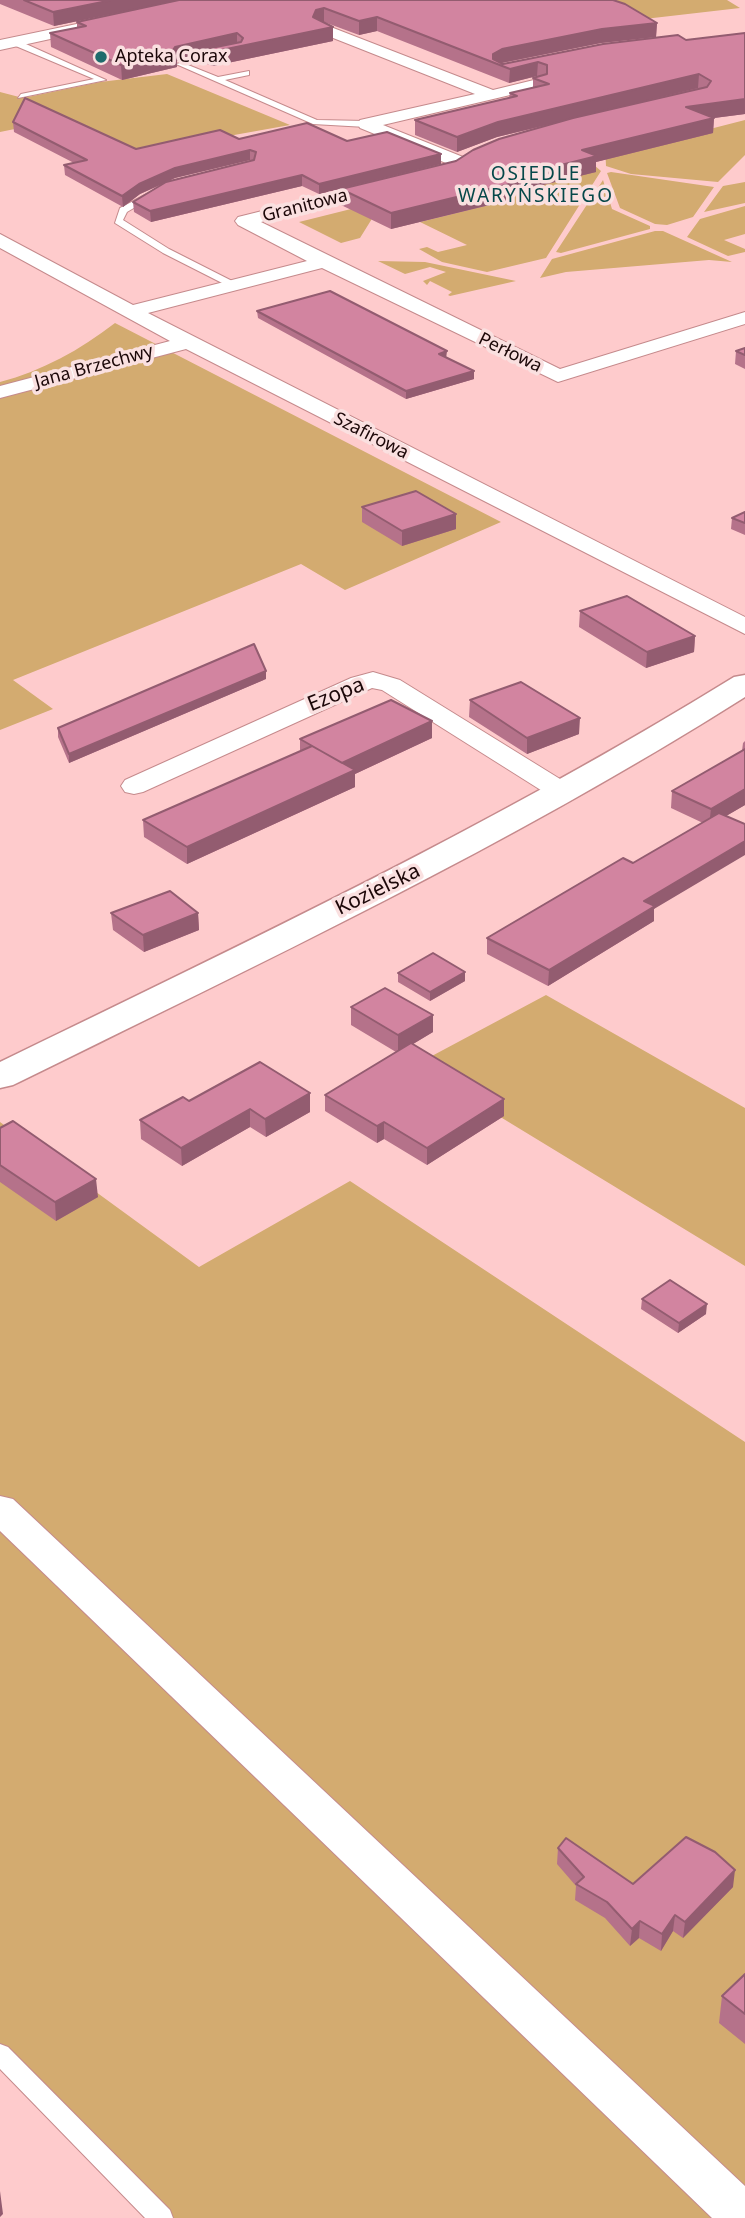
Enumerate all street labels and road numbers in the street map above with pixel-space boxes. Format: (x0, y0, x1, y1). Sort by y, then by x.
street label: Granitowa (260, 185, 350, 227)
street label: Perłowa (475, 328, 545, 378)
street label: Jana Brzechwy (32, 341, 156, 393)
street label: Szafirowa (330, 408, 412, 464)
street label: Ezopa (304, 672, 368, 718)
street label: Kozielska (332, 859, 424, 921)

